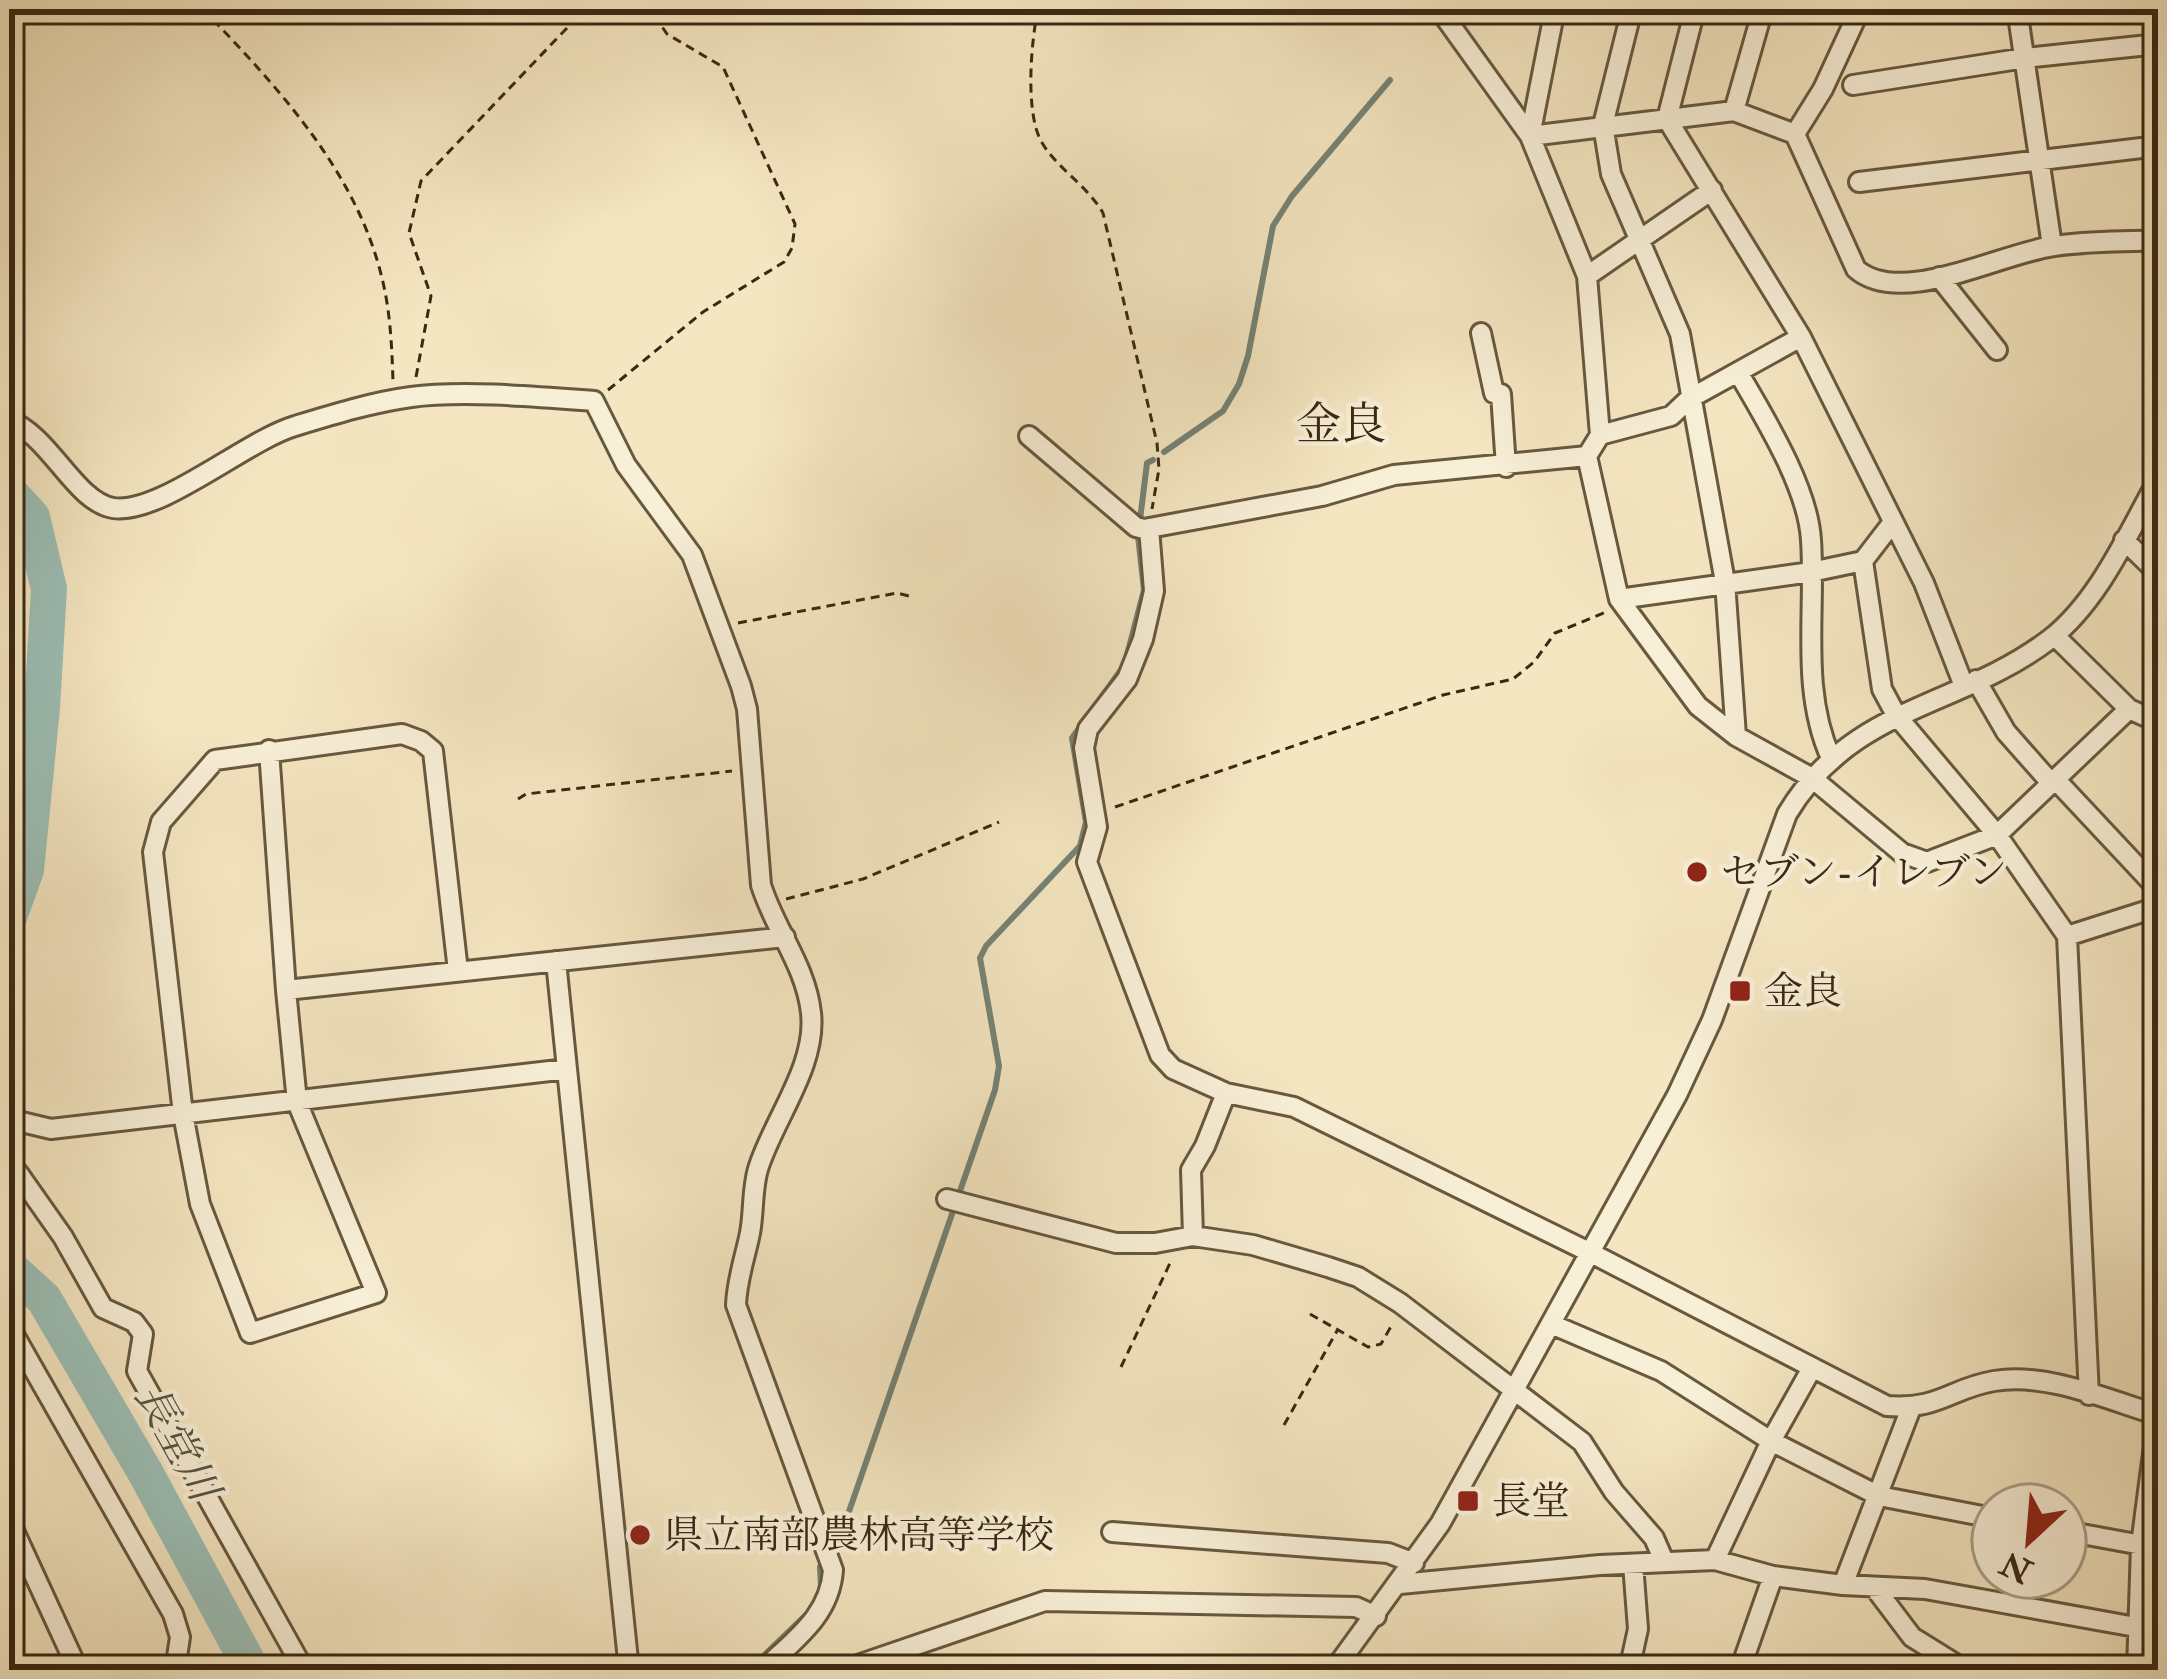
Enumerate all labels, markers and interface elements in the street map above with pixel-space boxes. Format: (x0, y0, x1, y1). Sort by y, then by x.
district label: 金良 (1296, 397, 1386, 453)
place label: セブン-イレブン (1721, 848, 2007, 897)
marker: セブン-イレブン (1684, 859, 1710, 885)
place label: 金良 (1764, 967, 1842, 1016)
marker: 金良 (1727, 978, 1753, 1004)
water label: 長堂川 (123, 1374, 231, 1513)
place label: 長堂 (1492, 1477, 1570, 1526)
north arrow (1969, 1481, 2089, 1601)
marker: 長堂 (1455, 1488, 1481, 1514)
place label: 県立南部農林高等学校 (664, 1511, 1054, 1560)
marker: 県立南部農林高等学校 (627, 1522, 653, 1548)
text: N (1994, 1542, 2040, 1592)

